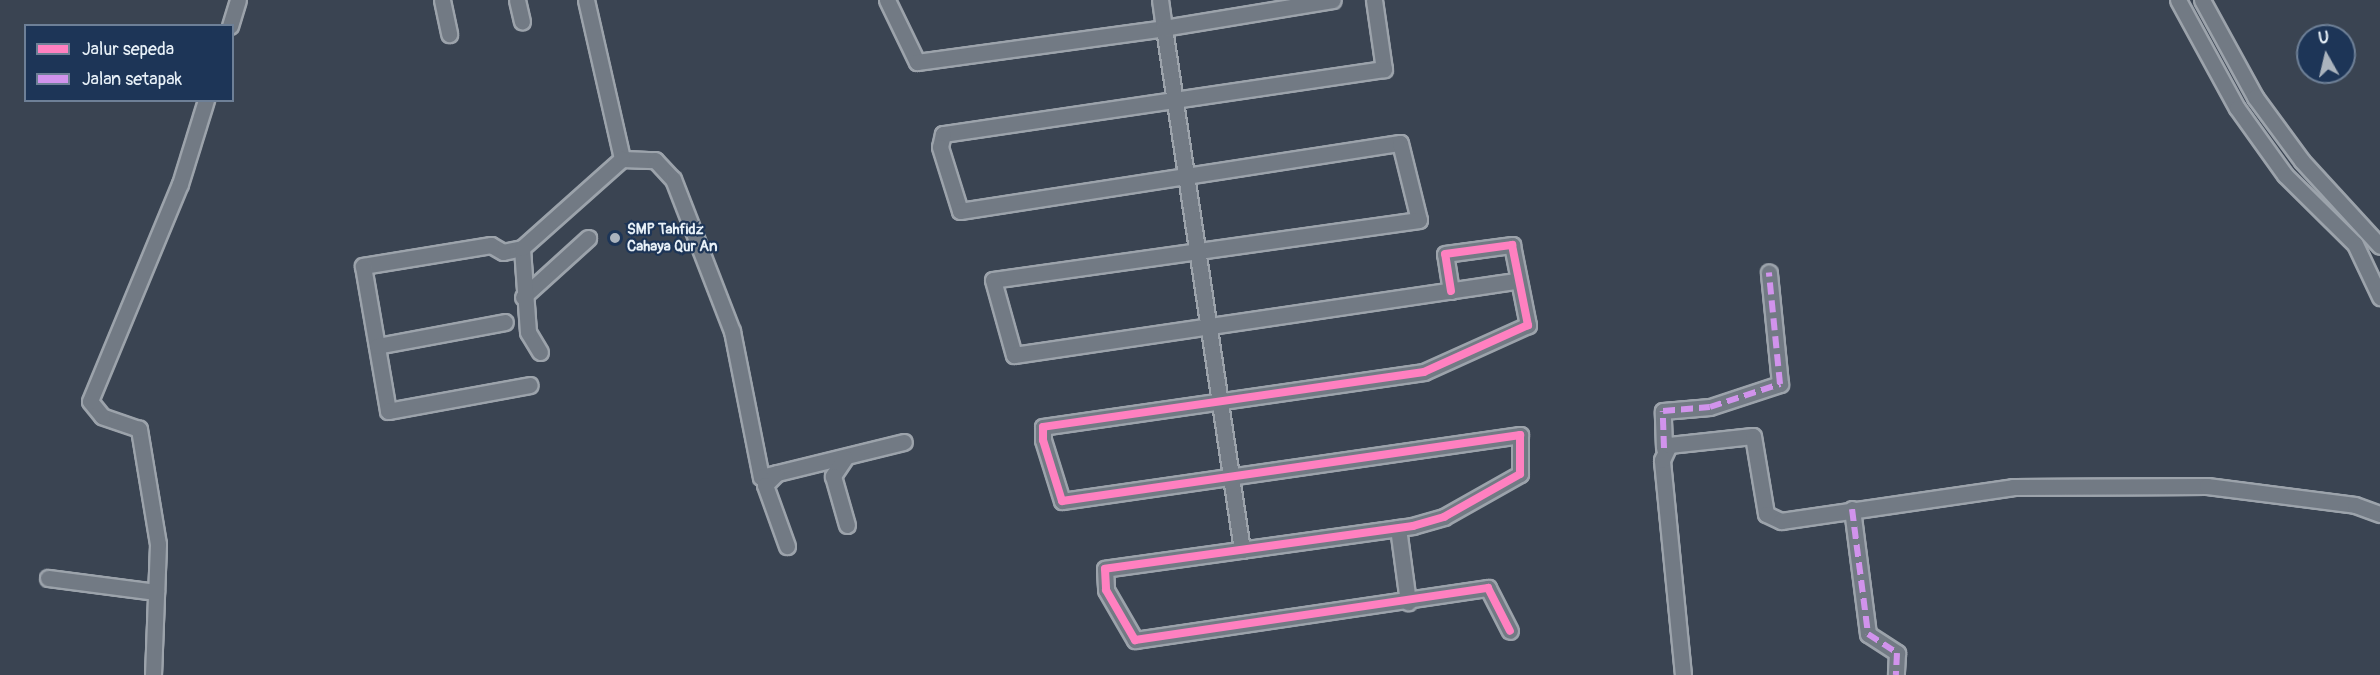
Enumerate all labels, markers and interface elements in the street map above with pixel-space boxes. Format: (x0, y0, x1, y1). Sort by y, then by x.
legend (24, 24, 234, 102)
north arrow (2296, 24, 2356, 84)
text: U (2317, 28, 2330, 49)
text: Jalur sepeda (82, 38, 174, 61)
text: Jalan setapak (82, 68, 182, 91)
place label: SMP Tahfidz Cahaya Qur An (627, 220, 717, 255)
marker: SMP Tahfidz Cahaya Qur An (608, 231, 622, 245)

